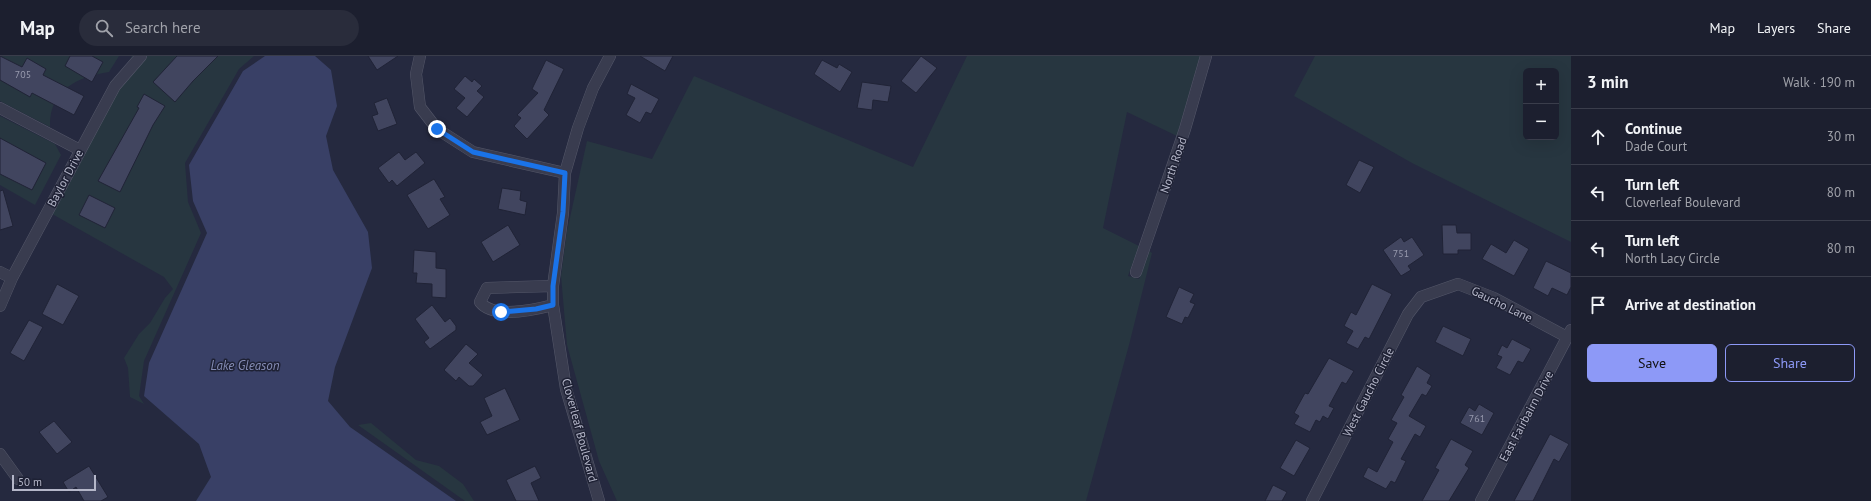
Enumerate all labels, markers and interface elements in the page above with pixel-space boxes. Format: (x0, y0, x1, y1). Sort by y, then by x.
search box (79, 10, 359, 46)
text: Map (20, 16, 55, 40)
icon: search (93, 17, 115, 39)
text: Search here (125, 18, 201, 37)
text: Map (1709, 19, 1735, 37)
text: Layers (1757, 19, 1795, 37)
text: Share (1817, 19, 1851, 37)
house number: 705 (15, 68, 31, 81)
map controls (1523, 68, 1559, 140)
button: + (1523, 68, 1559, 104)
text: 3 min (1587, 71, 1628, 93)
text: Walk · 190 m (1783, 74, 1855, 91)
button: − (1523, 104, 1559, 140)
text: Continue (1625, 119, 1682, 138)
route end (428, 120, 446, 138)
icon: ahead (1587, 126, 1609, 148)
text: 30 m (1827, 128, 1855, 145)
street label: North Road (1156, 135, 1190, 195)
text: Dade Court (1625, 138, 1687, 155)
street label: Baylor Drive (44, 147, 86, 209)
text: Turn left (1625, 175, 1679, 194)
icon: left (1587, 182, 1609, 204)
text: 80 m (1827, 184, 1855, 201)
text: Cloverleaf Boulevard (1625, 194, 1740, 211)
text: Turn left (1625, 231, 1679, 250)
icon: left (1587, 238, 1609, 260)
text: 80 m (1827, 240, 1855, 257)
house number: 751 (1393, 247, 1409, 260)
text: North Lacy Circle (1625, 250, 1720, 267)
street label: Gaucho Lane (1469, 283, 1535, 325)
icon: arrive (1587, 294, 1609, 316)
text: Arrive at destination (1625, 295, 1756, 314)
route start (492, 303, 510, 321)
button: Save (1587, 344, 1717, 382)
button: Share (1725, 344, 1855, 382)
street label: West Gaucho Circle (1339, 345, 1397, 439)
water label: Lake Gleason (210, 357, 280, 374)
street label: East Fairbairn Drive (1496, 368, 1556, 464)
street label: Cloverleaf Boulevard (559, 377, 601, 483)
house number: 761 (1469, 412, 1485, 425)
scale bar (12, 473, 96, 492)
text: 50 m (18, 475, 42, 489)

